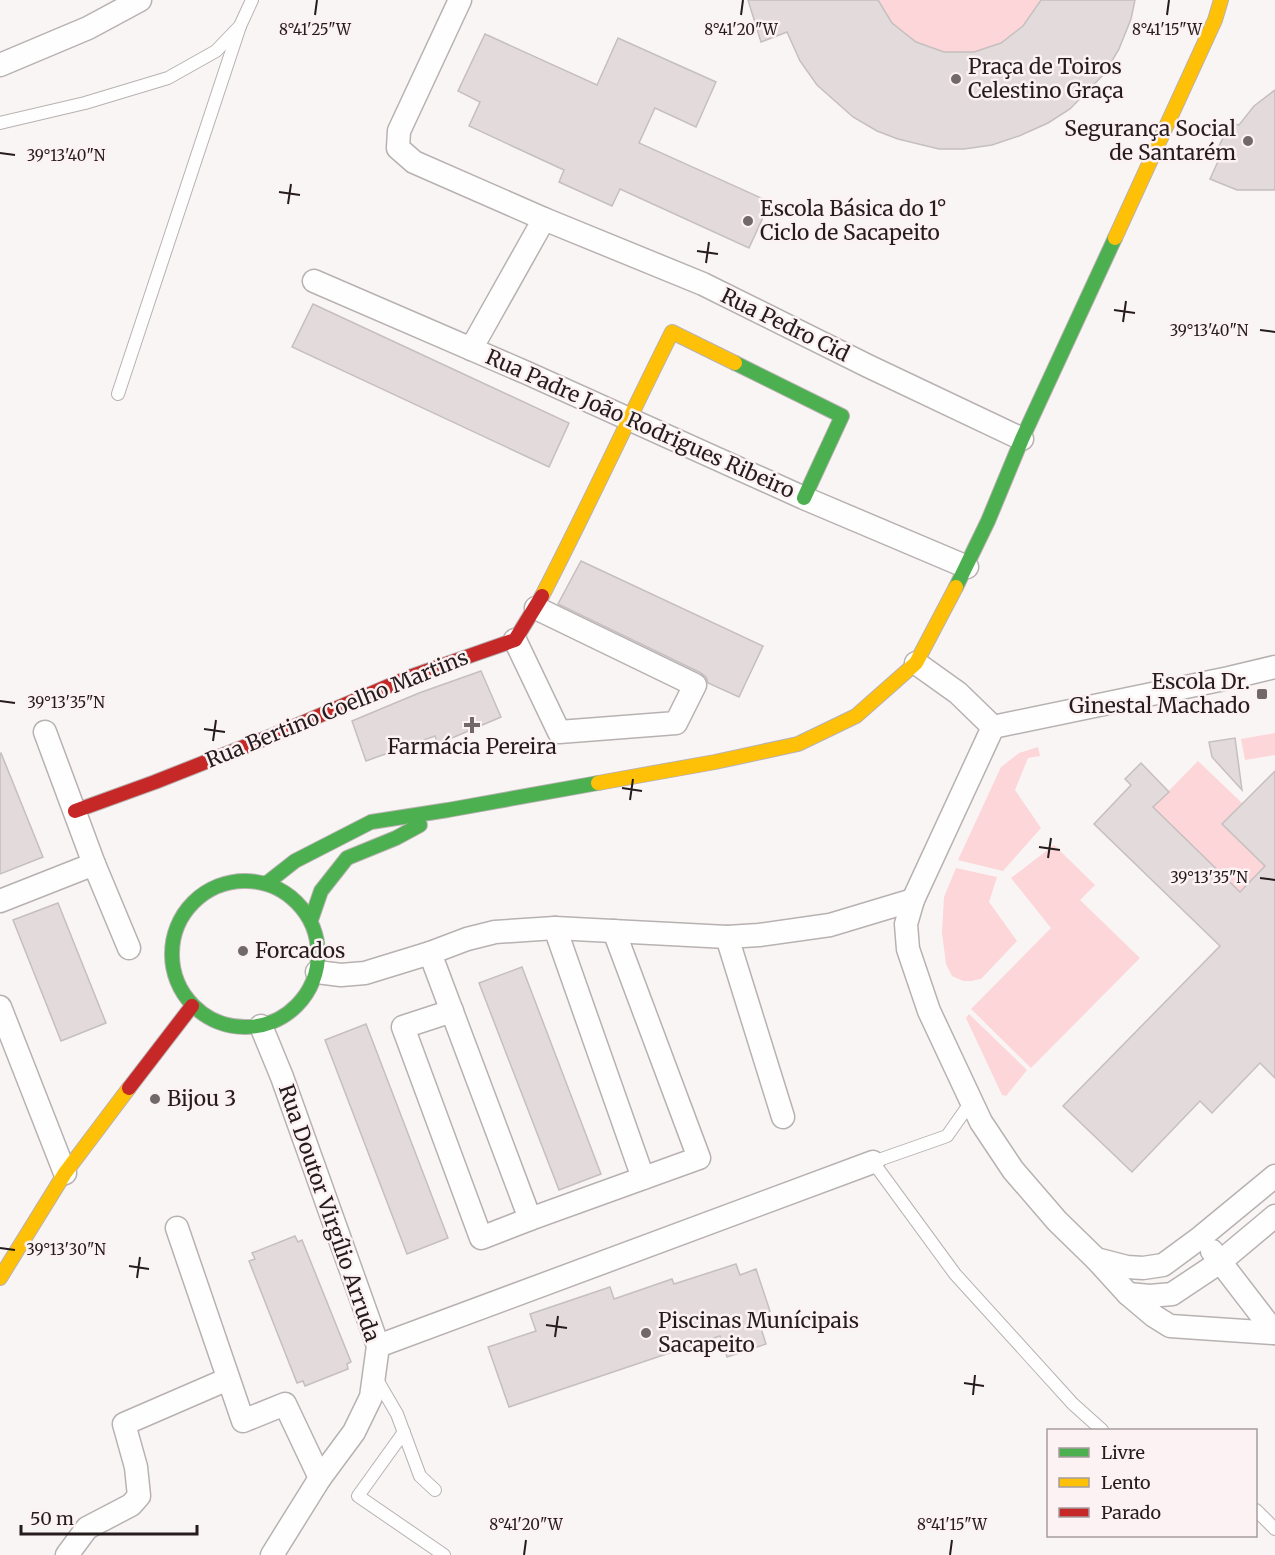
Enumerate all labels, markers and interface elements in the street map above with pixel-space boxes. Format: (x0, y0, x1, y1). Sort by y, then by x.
text: 8°41'25"W (279, 20, 352, 39)
text: 8°41'20"W (704, 20, 779, 39)
text: 8°41'15"W (1132, 20, 1203, 39)
place label: Praça de Toiros Celestino Graça (968, 53, 1124, 104)
marker: Praça de Toiros Celestino Graça (949, 72, 963, 86)
place label: Segurança Social de Santarém (1064, 115, 1236, 166)
marker: Segurança Social de Santarém (1241, 134, 1255, 148)
text: 39°13'40"N (27, 146, 106, 165)
place label: Escola Básica do 1° Ciclo de Sacapeito (760, 195, 947, 246)
marker: Escola Básica do 1° Ciclo de Sacapeito (741, 214, 755, 228)
street label: Rua Pedro Cid (717, 282, 854, 367)
text: 39°13'40"N (1170, 321, 1249, 340)
street label: Rua Padre João Rodrigues Ribeiro (481, 343, 799, 504)
street label: Rua Bertino Coelho Martins (202, 643, 472, 774)
place label: Escola Dr. Ginestal Machado (1069, 668, 1250, 719)
marker: Escola Dr. Ginestal Machado (1255, 687, 1269, 701)
text: 39°13'35"N (27, 693, 105, 712)
marker: Farmácia Pereira (465, 718, 479, 732)
place label: Farmácia Pereira (387, 733, 557, 760)
text: 39°13'35"N (1170, 868, 1248, 887)
place label: Forcados (255, 937, 345, 964)
marker: Forcados (236, 944, 250, 958)
street label: Rua Doutor Virgílio Arruda (273, 1081, 386, 1345)
place label: Bijou 3 (167, 1085, 236, 1112)
marker: Bijou 3 (148, 1092, 162, 1106)
text: 39°13'30"N (26, 1240, 106, 1259)
place label: Piscinas Munícipais Sacapeito (658, 1307, 859, 1358)
marker: Piscinas Munícipais Sacapeito (639, 1326, 653, 1340)
legend (1047, 1429, 1257, 1537)
text: Livre (1101, 1441, 1145, 1464)
text: Lento (1101, 1471, 1151, 1494)
scale bar (21, 1498, 196, 1536)
text: Parado (1101, 1501, 1161, 1524)
text: 50 m (30, 1507, 74, 1530)
text: 8°41'20"W (489, 1515, 564, 1534)
text: 8°41'15"W (917, 1515, 988, 1534)

